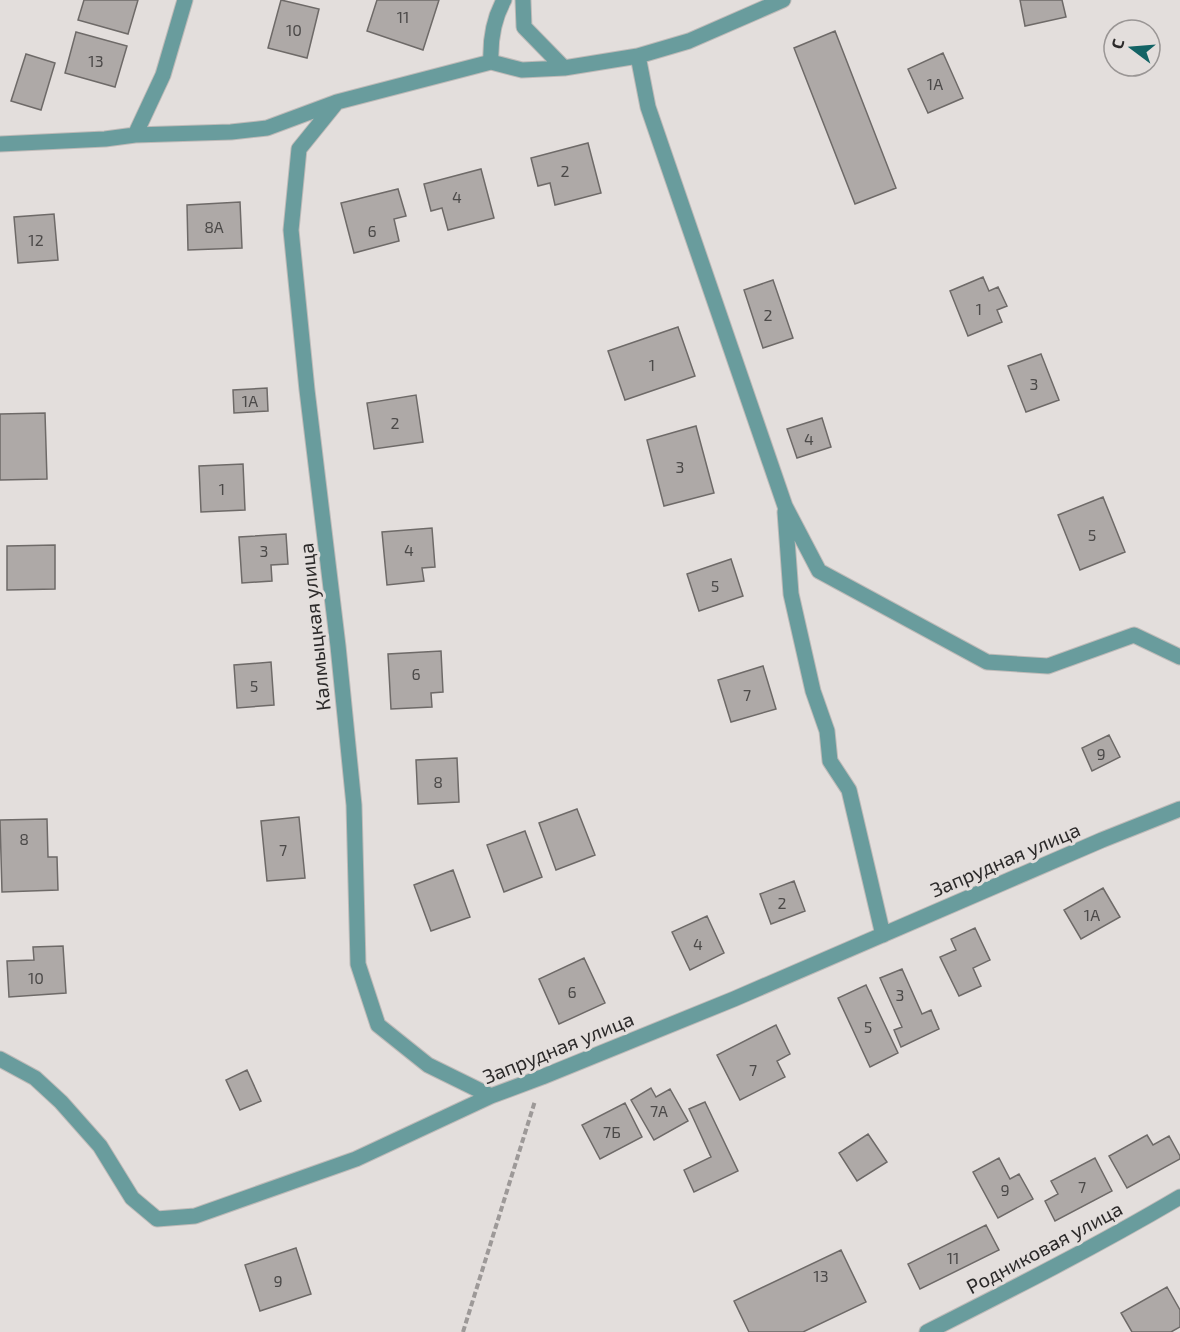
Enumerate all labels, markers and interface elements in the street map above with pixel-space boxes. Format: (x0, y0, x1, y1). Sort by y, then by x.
house number: 11 (397, 7, 409, 26)
north arrow (1102, 18, 1162, 78)
house number: 10 (286, 20, 302, 39)
text: С (1107, 37, 1128, 51)
house number: 13 (88, 51, 104, 70)
house number: 1А (927, 74, 943, 93)
house number: 2 (561, 161, 570, 180)
house number: 4 (452, 187, 462, 206)
house number: 8А (204, 217, 224, 236)
house number: 6 (367, 221, 377, 240)
house number: 12 (28, 230, 44, 249)
house number: 1 (976, 299, 982, 318)
house number: 2 (764, 305, 773, 324)
house number: 1 (649, 355, 655, 374)
house number: 3 (1030, 374, 1038, 393)
house number: 1А (242, 391, 258, 410)
house number: 2 (391, 413, 400, 432)
house number: 4 (804, 429, 814, 448)
house number: 3 (676, 457, 684, 476)
house number: 1 (219, 479, 225, 498)
house number: 5 (1088, 525, 1096, 544)
house number: 4 (404, 540, 414, 559)
house number: 3 (260, 541, 268, 560)
street label: Калмыцкая улица (293, 542, 336, 712)
house number: 5 (711, 576, 719, 595)
house number: 6 (411, 664, 421, 683)
house number: 5 (250, 676, 258, 695)
house number: 7 (743, 685, 751, 704)
house number: 9 (1096, 744, 1106, 763)
house number: 8 (433, 772, 443, 791)
street label: Запрудная улица (926, 817, 1084, 902)
house number: 8 (19, 829, 29, 848)
house number: 7 (279, 840, 287, 859)
house number: 2 (778, 893, 787, 912)
house number: 1А (1084, 905, 1100, 924)
house number: 4 (693, 934, 703, 953)
house number: 10 (28, 968, 44, 987)
house number: 6 (567, 982, 577, 1001)
house number: 3 (896, 985, 904, 1004)
street label: Запрудная улица (479, 1006, 637, 1089)
house number: 5 (864, 1017, 872, 1036)
house number: 7 (749, 1060, 757, 1079)
house number: 7А (650, 1101, 668, 1120)
house number: 7Б (603, 1122, 621, 1141)
house number: 7 (1078, 1177, 1086, 1196)
house number: 9 (1000, 1180, 1010, 1199)
street label: Родниковая улица (962, 1196, 1127, 1299)
house number: 11 (947, 1248, 959, 1267)
house number: 13 (813, 1266, 829, 1285)
house number: 9 (273, 1271, 283, 1290)

